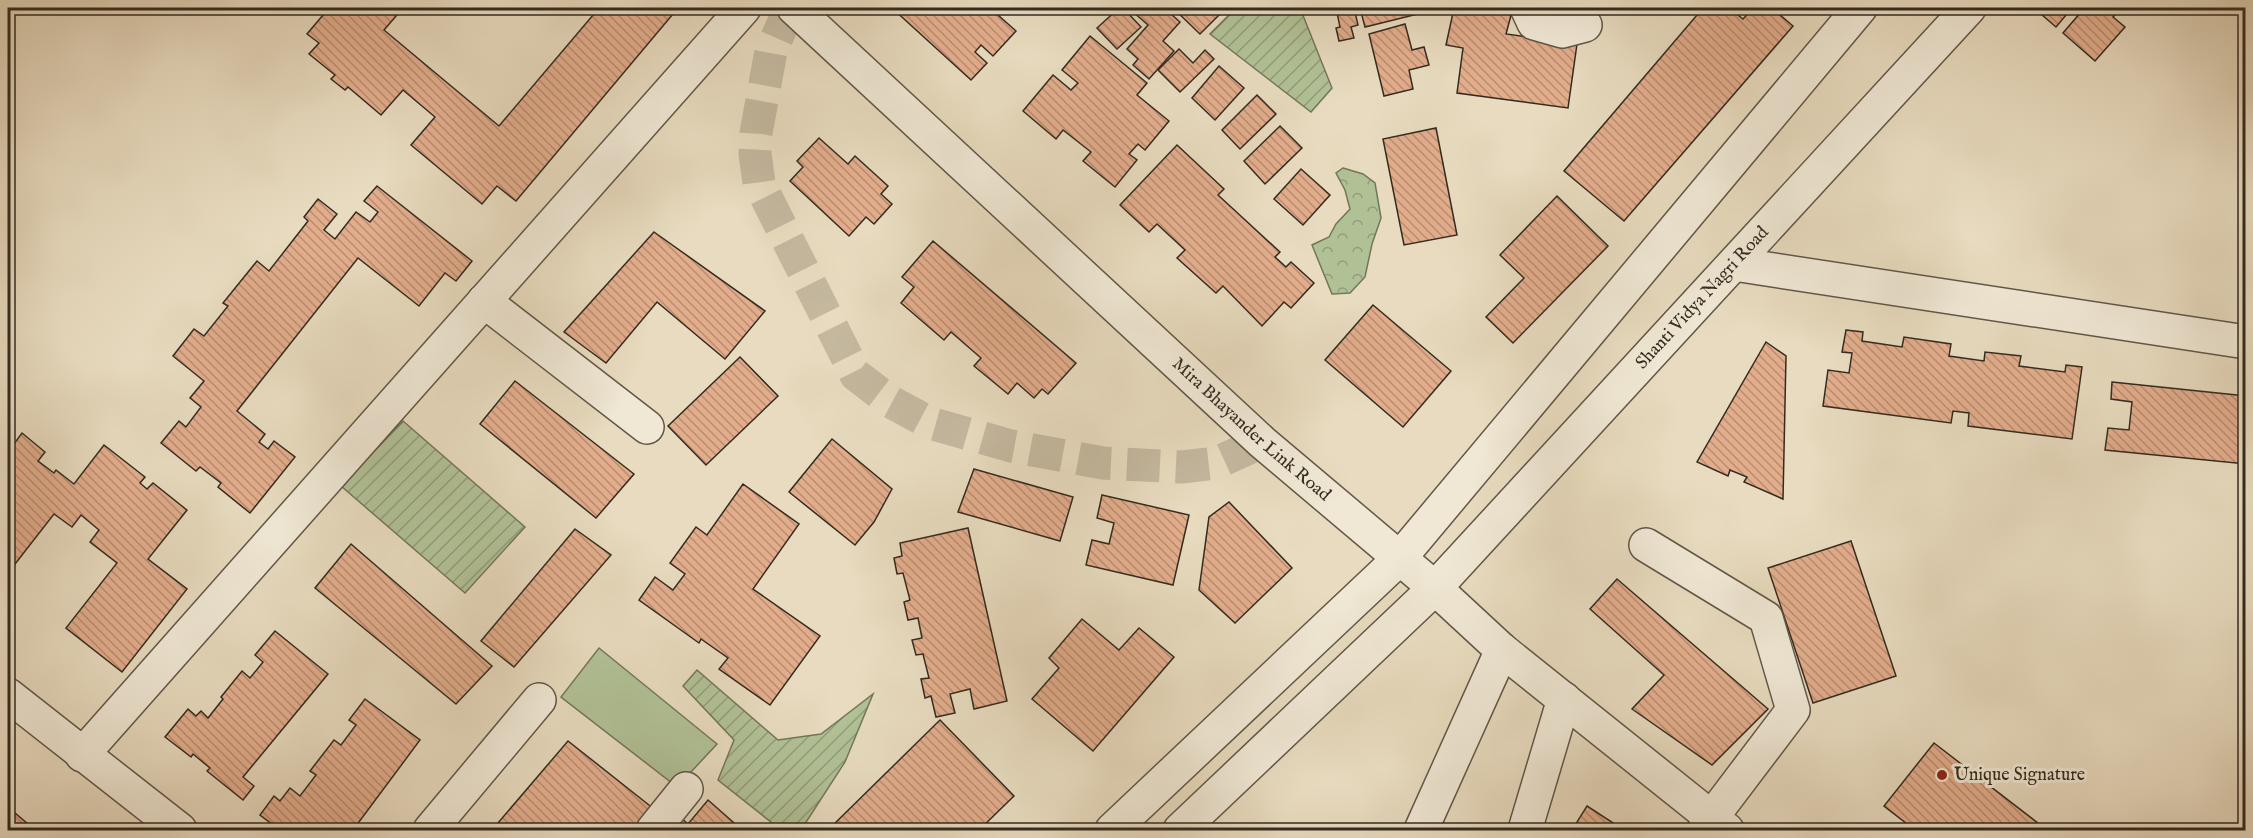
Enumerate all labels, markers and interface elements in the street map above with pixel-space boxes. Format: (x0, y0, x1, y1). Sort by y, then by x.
street label: Shanti Vidya Nagri Road (1631, 221, 1774, 374)
street label: Mira Bhayander Link Road (1167, 353, 1336, 507)
place label: Unique Signature (1954, 764, 2085, 787)
marker: Unique Signature (1935, 768, 1949, 782)

